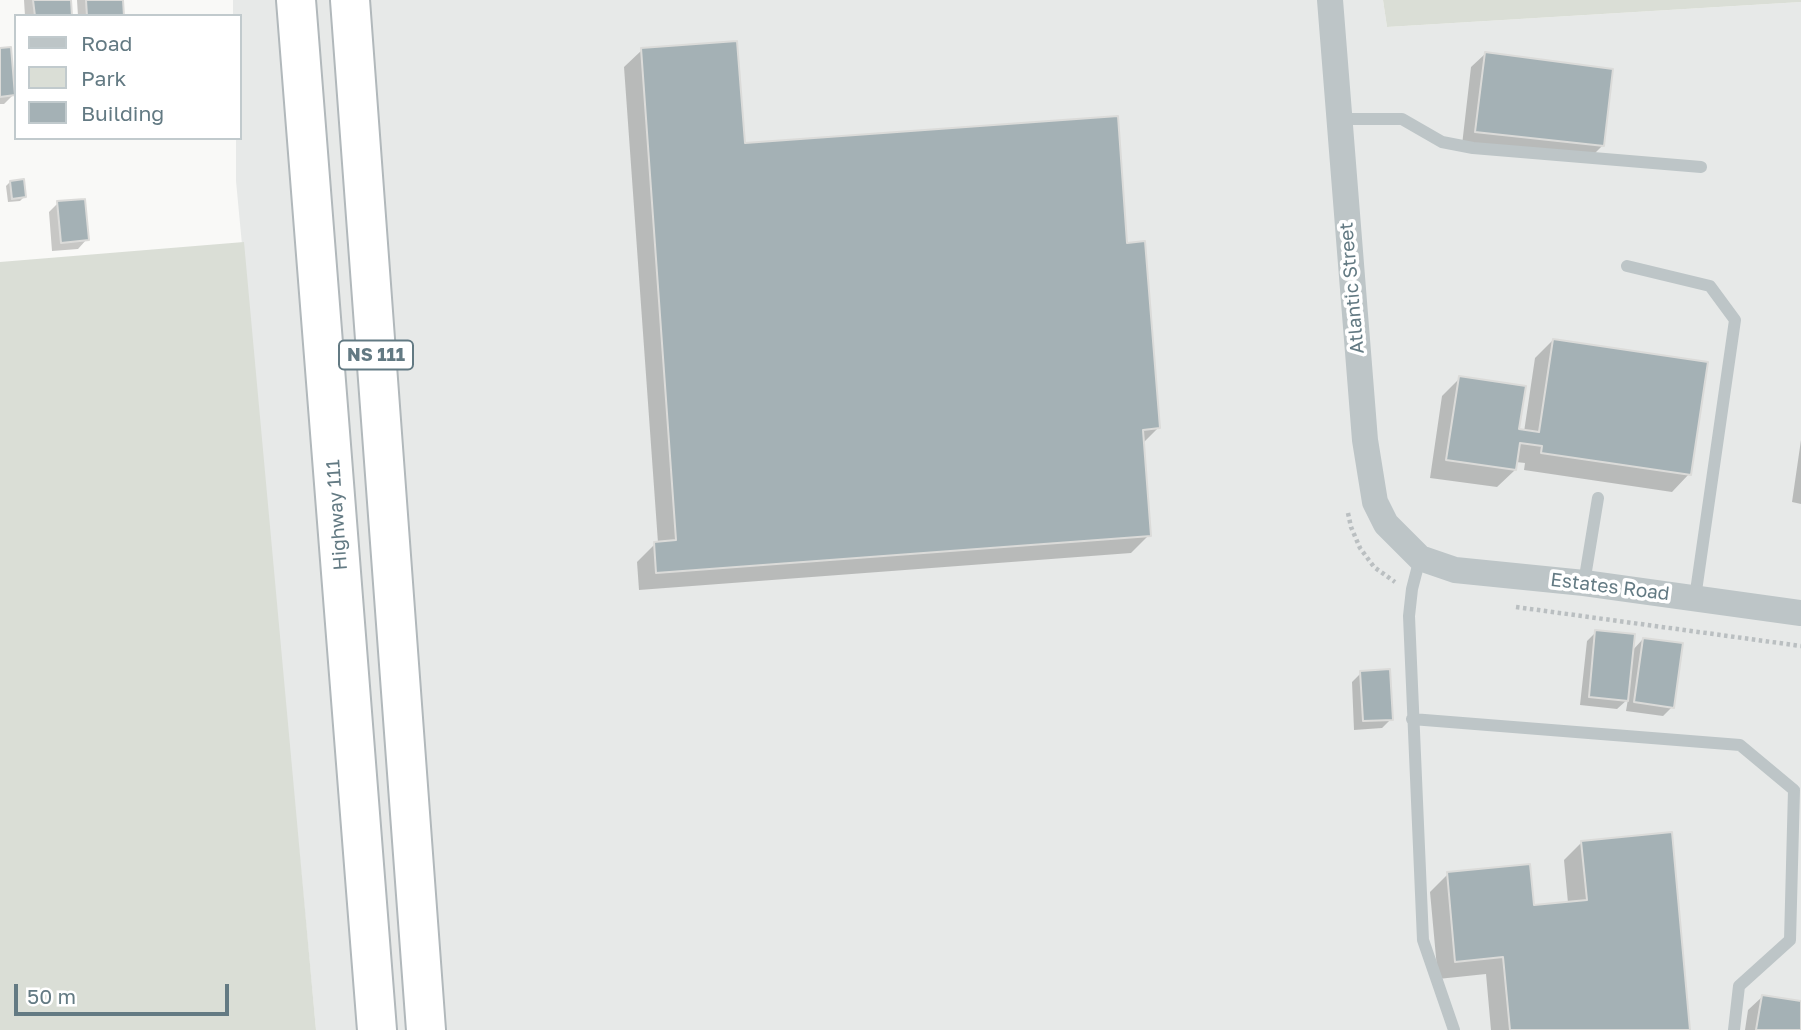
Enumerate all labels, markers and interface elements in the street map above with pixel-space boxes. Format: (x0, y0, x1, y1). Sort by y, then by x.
legend (14, 14, 242, 140)
text: Road (81, 30, 132, 56)
text: Park (81, 65, 126, 91)
text: Building (81, 100, 164, 126)
street label: Atlantic Street (1335, 221, 1369, 355)
road number: NS 111 (339, 340, 413, 370)
street label: Highway 111 (322, 459, 352, 571)
street label: Estates Road (1549, 568, 1671, 606)
scale bar (18, 970, 233, 1014)
text: 50 m (27, 983, 76, 1009)

